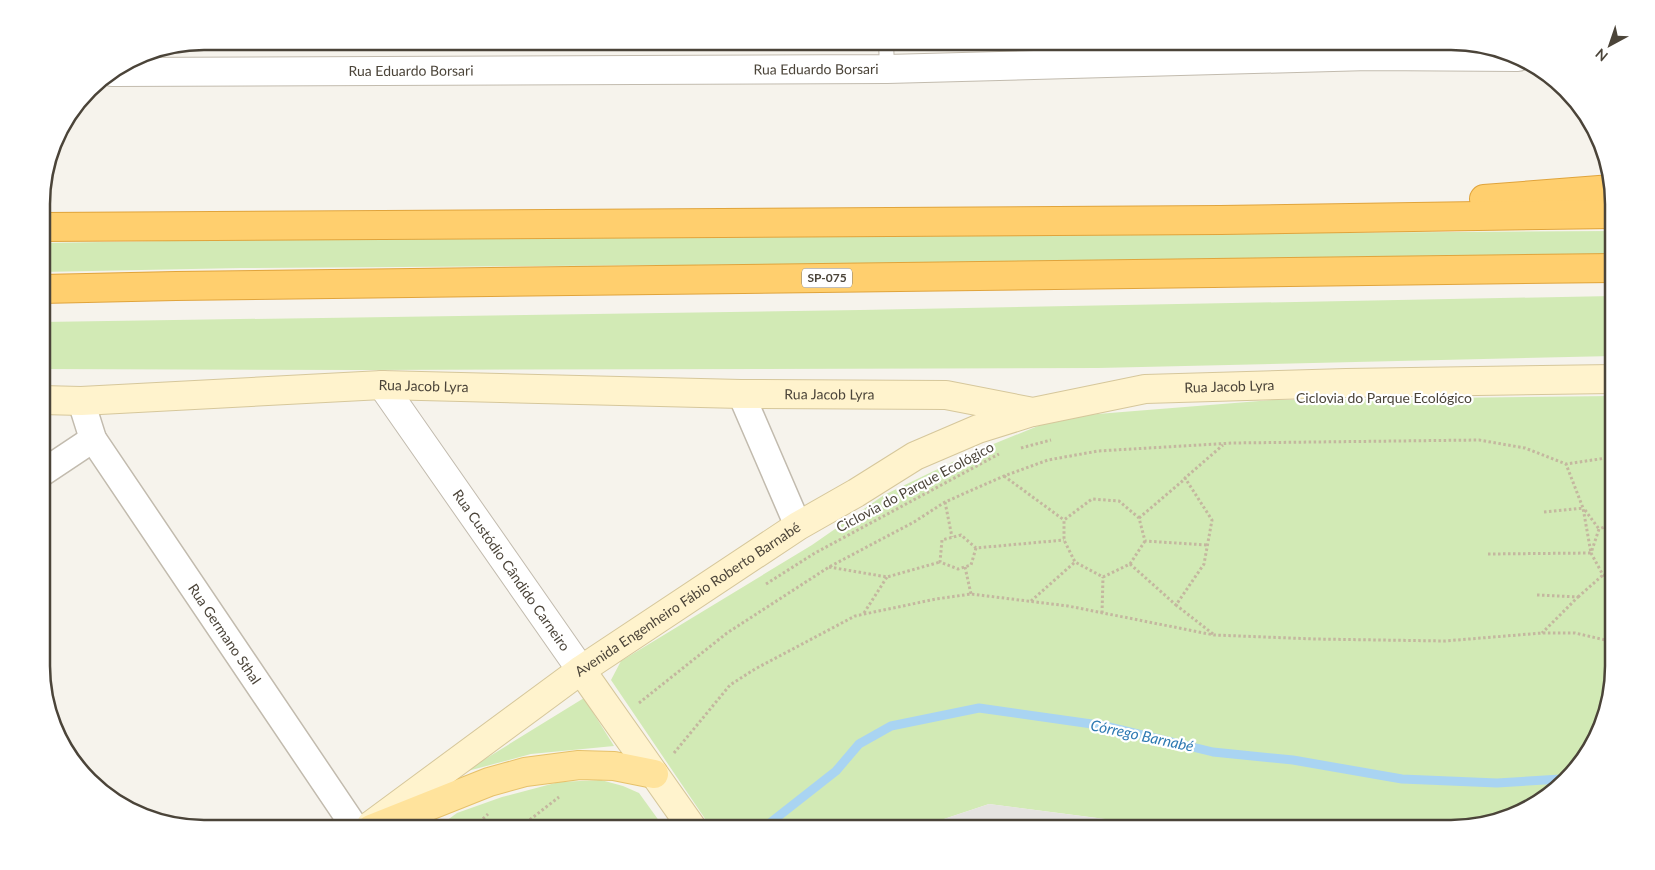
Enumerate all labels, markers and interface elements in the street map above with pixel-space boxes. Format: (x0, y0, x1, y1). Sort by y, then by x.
north arrow (1585, 20, 1635, 70)
text: N (1592, 45, 1611, 65)
street label: Rua Eduardo Borsari (753, 60, 879, 78)
street label: Rua Eduardo Borsari (348, 62, 474, 79)
road number: SP-075 (802, 268, 852, 288)
street label: Rua Jacob Lyra (378, 376, 469, 395)
street label: Rua Jacob Lyra (1184, 376, 1275, 396)
street label: Rua Jacob Lyra (784, 385, 875, 403)
street label: Ciclovia do Parque Ecológico (1296, 389, 1472, 406)
street label: Ciclovia do Parque Ecológico (833, 438, 997, 535)
street label: Rua Custódio Cândido Carneiro (450, 486, 574, 654)
street label: Avenida Engenheiro Fábio Roberto Barnabé (571, 518, 803, 680)
street label: Rua Germano Sthal (185, 580, 265, 687)
water label: Córrego Barnabé (1089, 715, 1195, 755)

